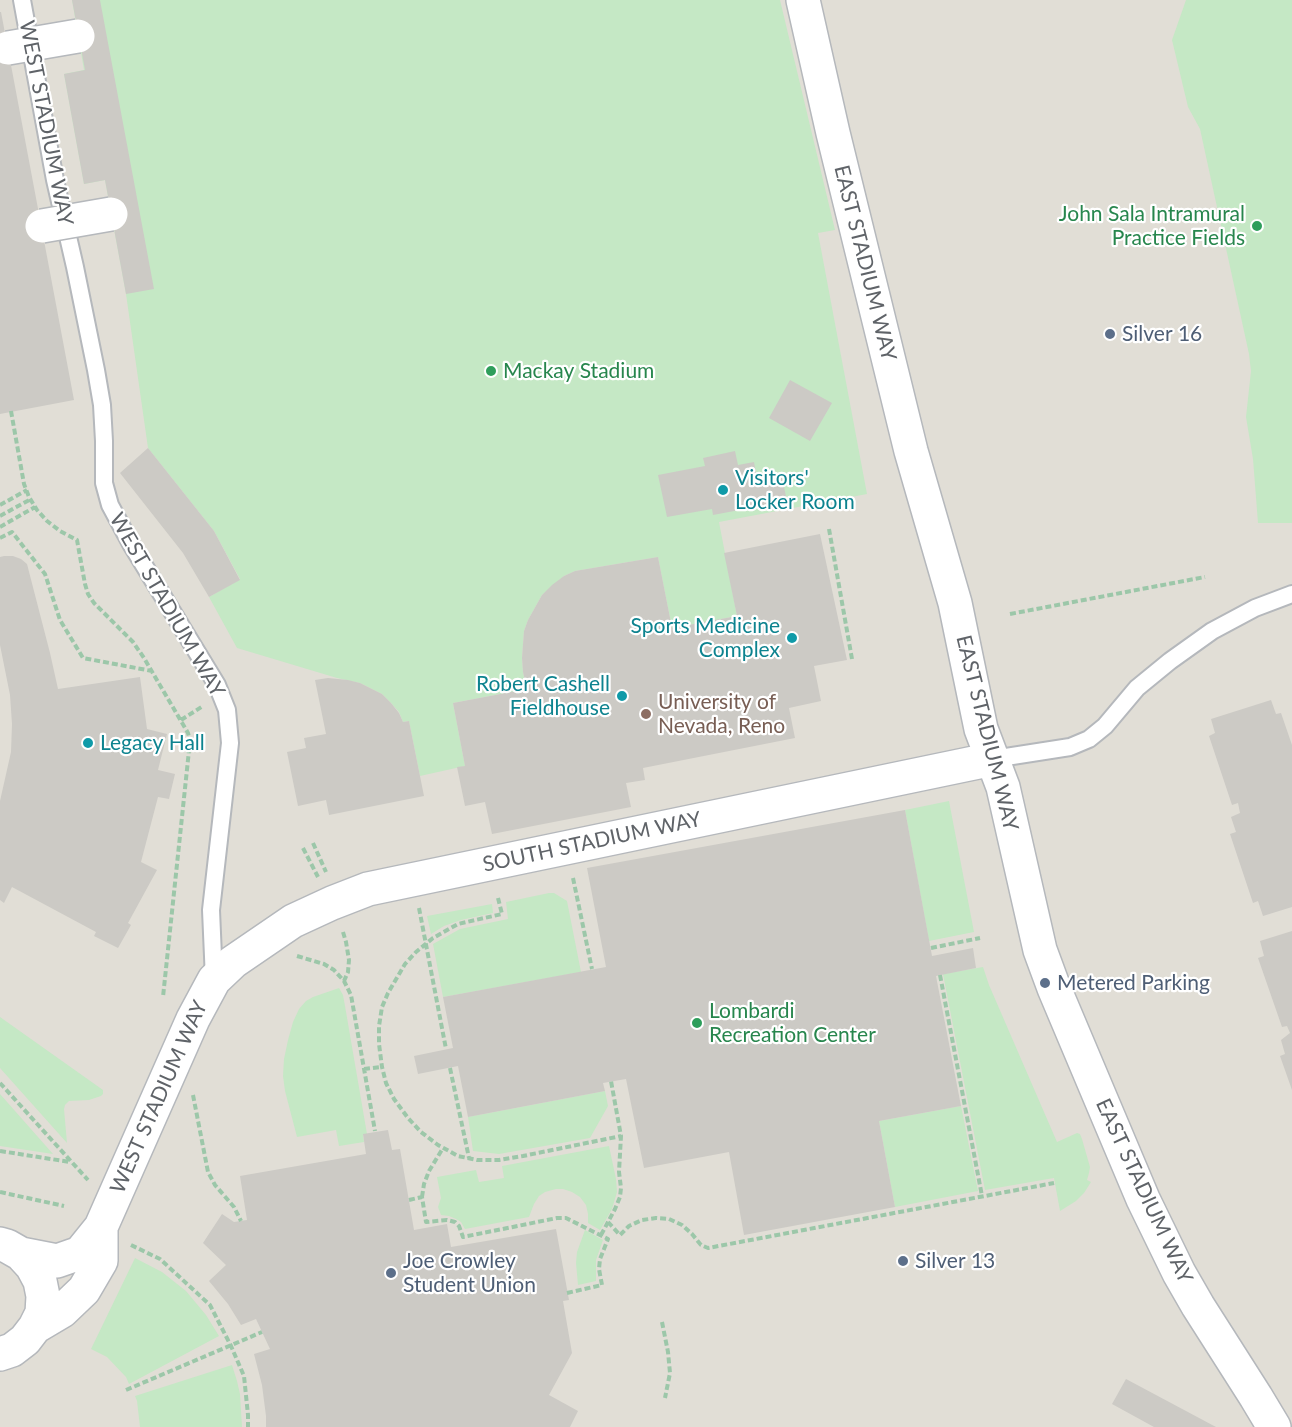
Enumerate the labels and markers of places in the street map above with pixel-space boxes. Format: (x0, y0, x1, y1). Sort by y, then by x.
place label: John Sala Intramural Practice Fields (1059, 201, 1245, 251)
marker: John Sala Intramural Practice Fields (1250, 219, 1264, 233)
place label: Silver 16 (1122, 321, 1202, 347)
marker: Silver 16 (1103, 327, 1117, 341)
place label: Mackay Stadium (503, 358, 654, 384)
marker: Mackay Stadium (484, 364, 498, 378)
place label: Visitors' Locker Room (735, 465, 855, 515)
marker: Visitors' Locker Room (716, 483, 730, 497)
place label: Sports Medicine Complex (631, 613, 780, 663)
marker: Sports Medicine Complex (785, 631, 799, 645)
place label: Robert Cashell Fieldhouse (476, 671, 610, 721)
marker: Robert Cashell Fieldhouse (615, 689, 629, 703)
place label: University of Nevada, Reno (658, 689, 785, 739)
marker: University of Nevada, Reno (639, 707, 653, 721)
place label: Legacy Hall (100, 730, 205, 756)
marker: Legacy Hall (81, 736, 95, 750)
place label: Metered Parking (1057, 970, 1210, 996)
marker: Metered Parking (1038, 976, 1052, 990)
place label: Lombardi Recreation Center (709, 998, 876, 1048)
marker: Lombardi Recreation Center (690, 1016, 704, 1030)
place label: Joe Crowley Student Union (403, 1248, 536, 1298)
place label: Silver 13 (915, 1248, 995, 1274)
marker: Silver 13 (896, 1254, 910, 1268)
marker: Joe Crowley Student Union (384, 1266, 398, 1280)

